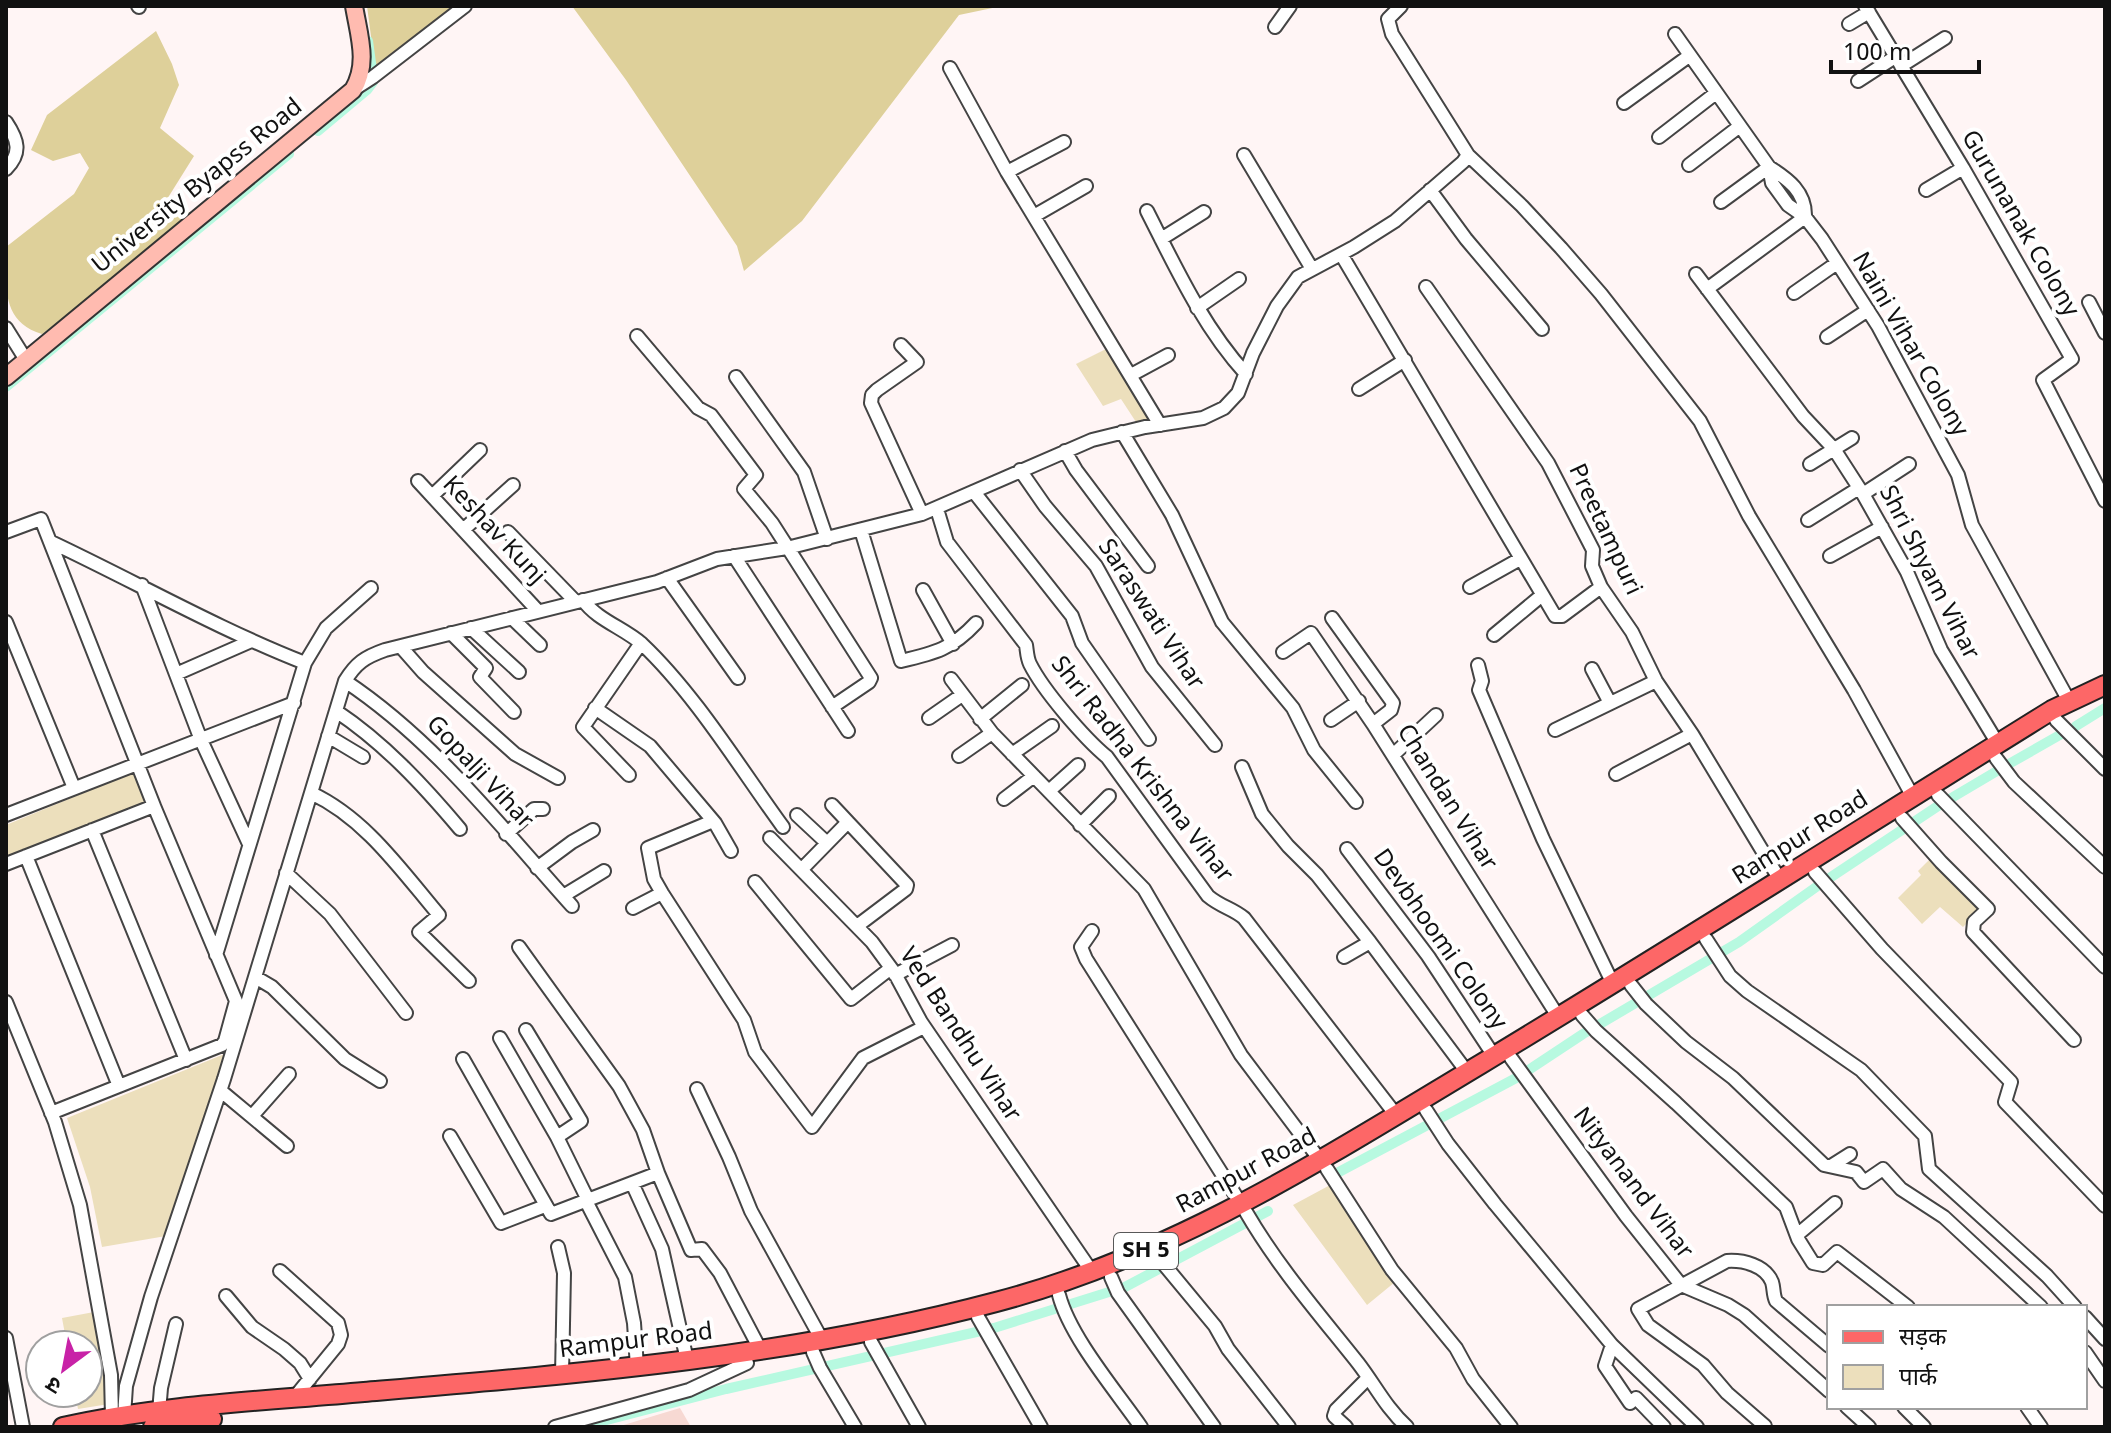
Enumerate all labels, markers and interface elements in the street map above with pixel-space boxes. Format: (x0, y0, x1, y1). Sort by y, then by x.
scale bar (1831, 24, 1979, 74)
text: 100 m (1843, 38, 1911, 70)
street label: University Byapss Road (86, 92, 310, 282)
street label: Gurunanak Colony (1953, 125, 2086, 324)
street label: Naini Vihar Colony (1843, 247, 1975, 444)
street label: Preetampuri (1560, 459, 1648, 601)
street label: Keshav Kunj (434, 470, 552, 592)
street label: Shri Shyam Vihar (1870, 480, 1986, 666)
street label: Saraswati Vihar (1089, 534, 1211, 696)
street label: Shri Radha Krishna Vihar (1043, 650, 1239, 890)
street label: Gopalji Vihar (418, 709, 540, 837)
street label: Chandan Vihar (1388, 719, 1504, 877)
street label: Rampur Road (1727, 785, 1875, 893)
street label: Devbhoomi Colony (1365, 843, 1514, 1037)
street label: Ved Bandhu Vihar (891, 942, 1027, 1128)
street label: Nityanand Vihar (1565, 1102, 1700, 1266)
street label: Rampur Road (1171, 1122, 1323, 1222)
road number: SH 5 (1114, 1233, 1178, 1269)
legend (1827, 1305, 2087, 1409)
street label: Rampur Road (557, 1317, 715, 1367)
text: सड़क (1899, 1323, 1947, 1355)
north arrow (24, 1329, 104, 1409)
text: पार्क (1899, 1363, 1938, 1395)
text: उ (41, 1368, 68, 1400)

